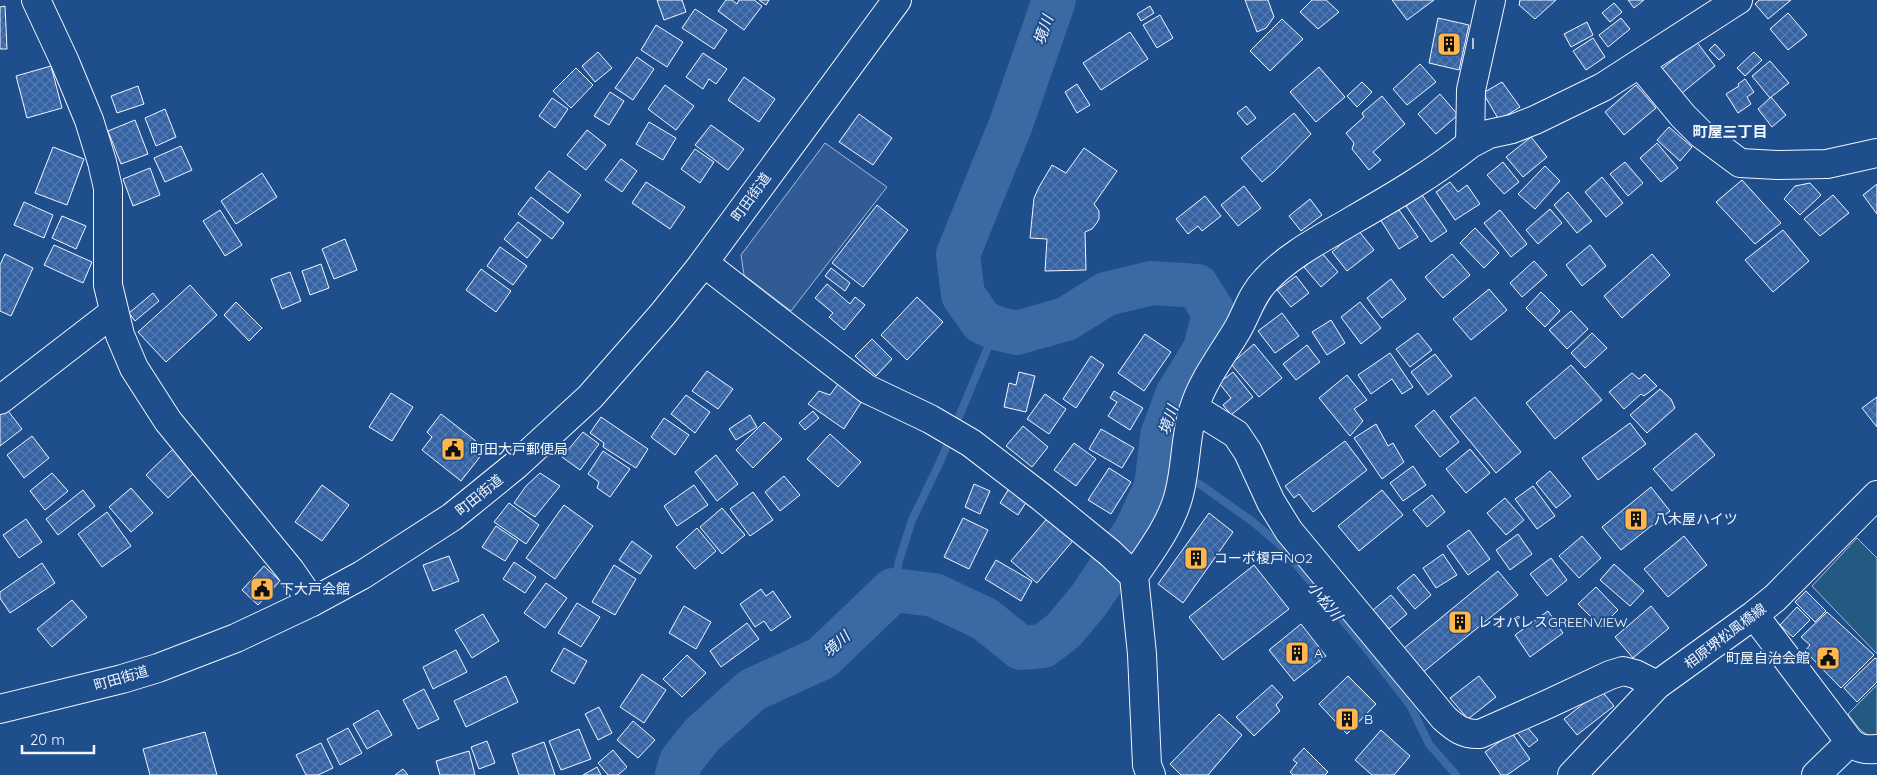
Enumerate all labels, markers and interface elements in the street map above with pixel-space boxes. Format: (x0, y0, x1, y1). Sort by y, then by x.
water label: 境川 (1029, 11, 1058, 47)
building icon: Ⅰ (1436, 31, 1462, 57)
place label: Ⅰ (1466, 35, 1480, 53)
district label: 町屋三丁目 (1692, 122, 1768, 141)
street label: 町田街道 (727, 169, 775, 225)
water label: 境川 (1154, 401, 1183, 437)
public building icon: 町田大戸郵便局 (440, 436, 466, 462)
place label: 町田大戸郵便局 (470, 440, 568, 458)
street label: 町田街道 (452, 470, 506, 520)
building icon: 八木屋ハイツ (1623, 506, 1649, 532)
place label: 八木屋ハイツ (1654, 510, 1738, 528)
building icon: コーポ榎戸NO2 (1183, 545, 1209, 571)
place label: コーポ榎戸NO2 (1214, 549, 1313, 567)
public building icon: 下大戸会館 (249, 576, 275, 602)
water label: 小松川 (1303, 578, 1348, 626)
place label: 下大戸会館 (280, 580, 350, 598)
street label: 相原堺松風橋線 (1680, 599, 1770, 673)
building icon: レオパレスGREENVIEW (1447, 609, 1473, 635)
place label: レオパレスGREENVIEW (1478, 613, 1628, 631)
water label: 境川 (818, 626, 855, 661)
building icon: A (1284, 640, 1310, 666)
place label: A (1314, 644, 1323, 662)
public building icon: 町屋自治会館 (1815, 645, 1841, 671)
place label: 町屋自治会館 (1726, 649, 1810, 667)
street label: 町田街道 (92, 662, 150, 694)
building icon: B (1334, 706, 1360, 732)
place label: B (1364, 710, 1373, 728)
scale bar (22, 722, 95, 754)
text: 20 m (30, 730, 65, 749)

